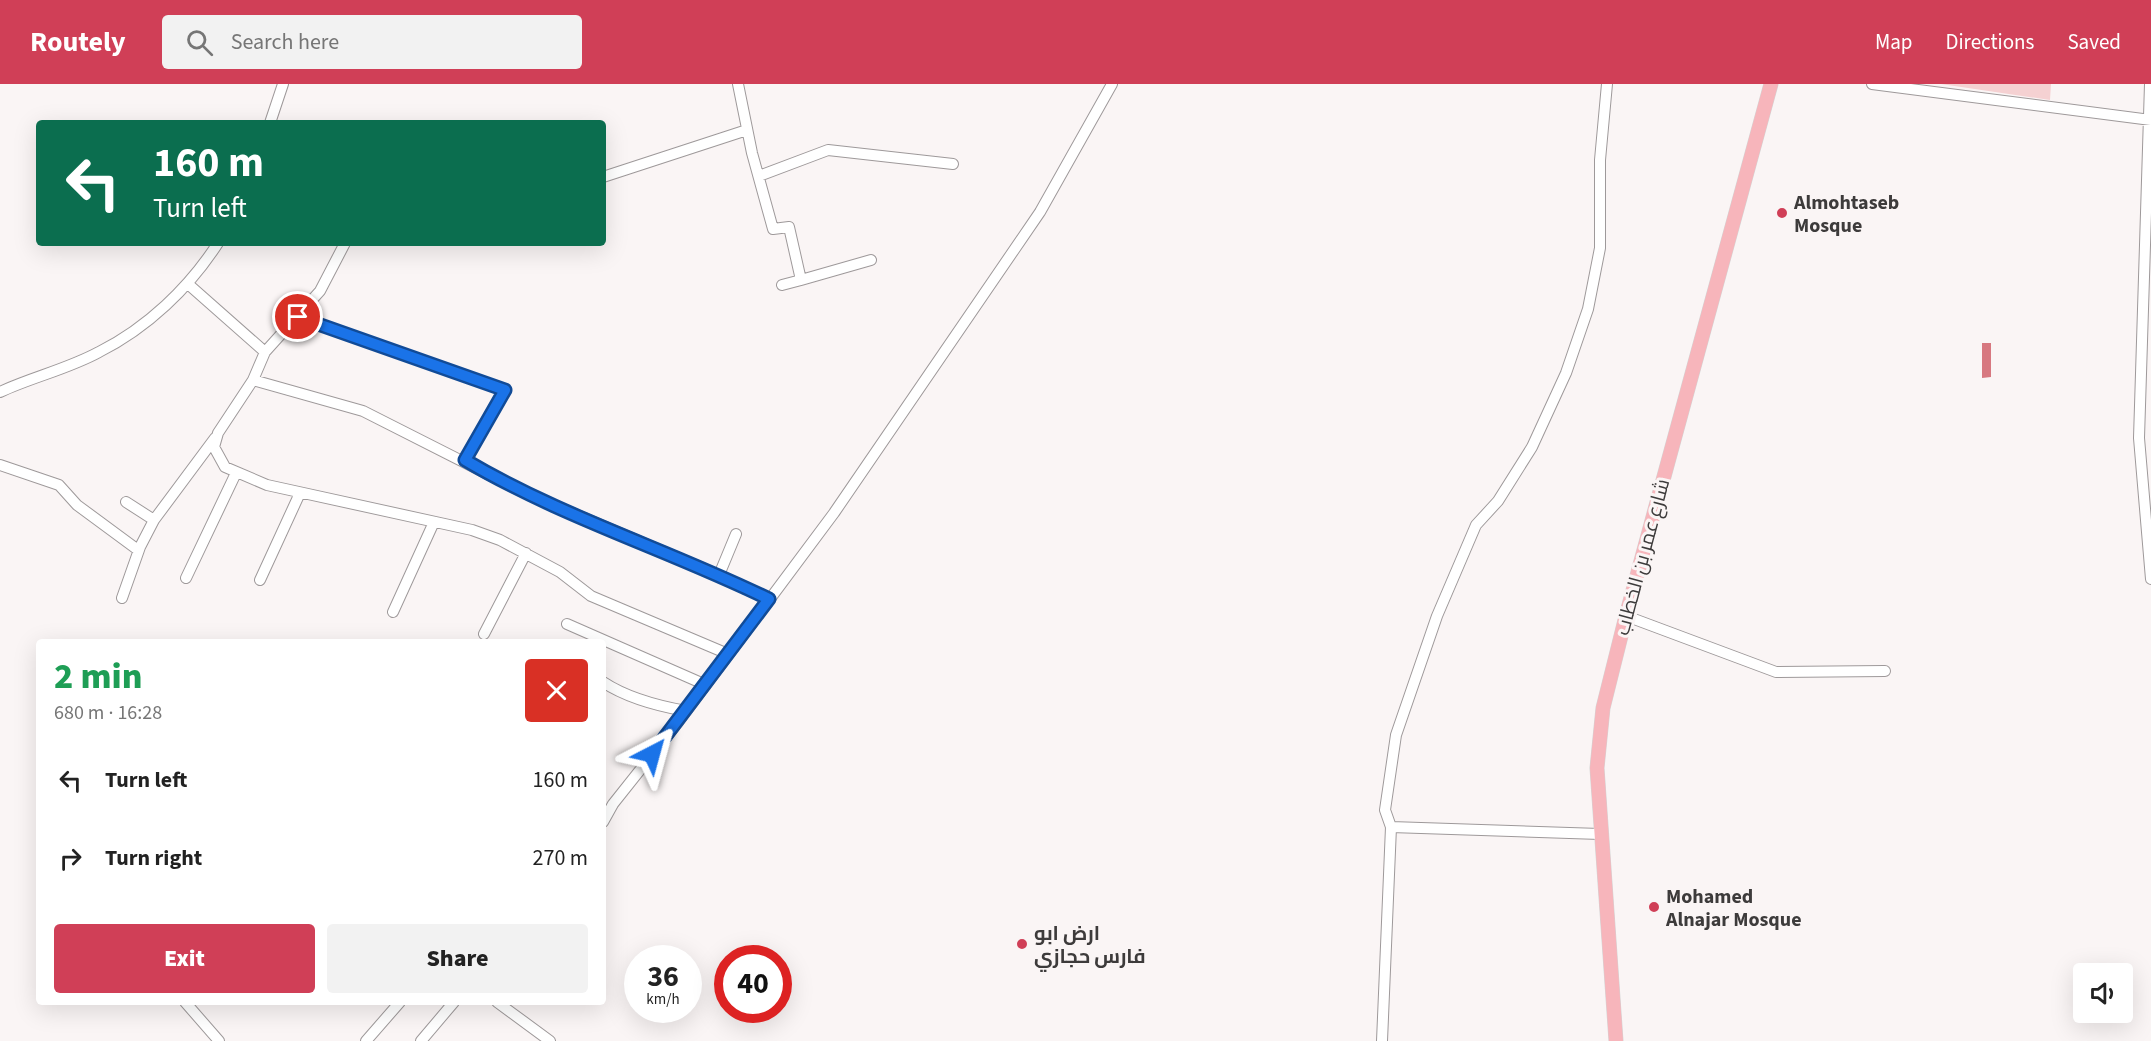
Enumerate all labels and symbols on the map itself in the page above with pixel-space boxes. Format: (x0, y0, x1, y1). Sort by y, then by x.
place label: Almohtaseb Mosque (1793, 189, 1899, 240)
marker: Almohtaseb Mosque (1775, 206, 1789, 220)
pin (272, 291, 323, 342)
street label: شارع عمر بن الخطاب (1609, 476, 1677, 639)
position arrow (620, 722, 684, 786)
place label: Mohamed Alnajar Mosque (1665, 883, 1802, 934)
marker: Mohamed Alnajar Mosque (1647, 900, 1661, 914)
place label: ارض ابو فارس حجازي (1034, 920, 1146, 972)
marker: ارض ابو فارس حجازي (1015, 937, 1029, 951)
speed limit sign: 40 (714, 945, 792, 1023)

